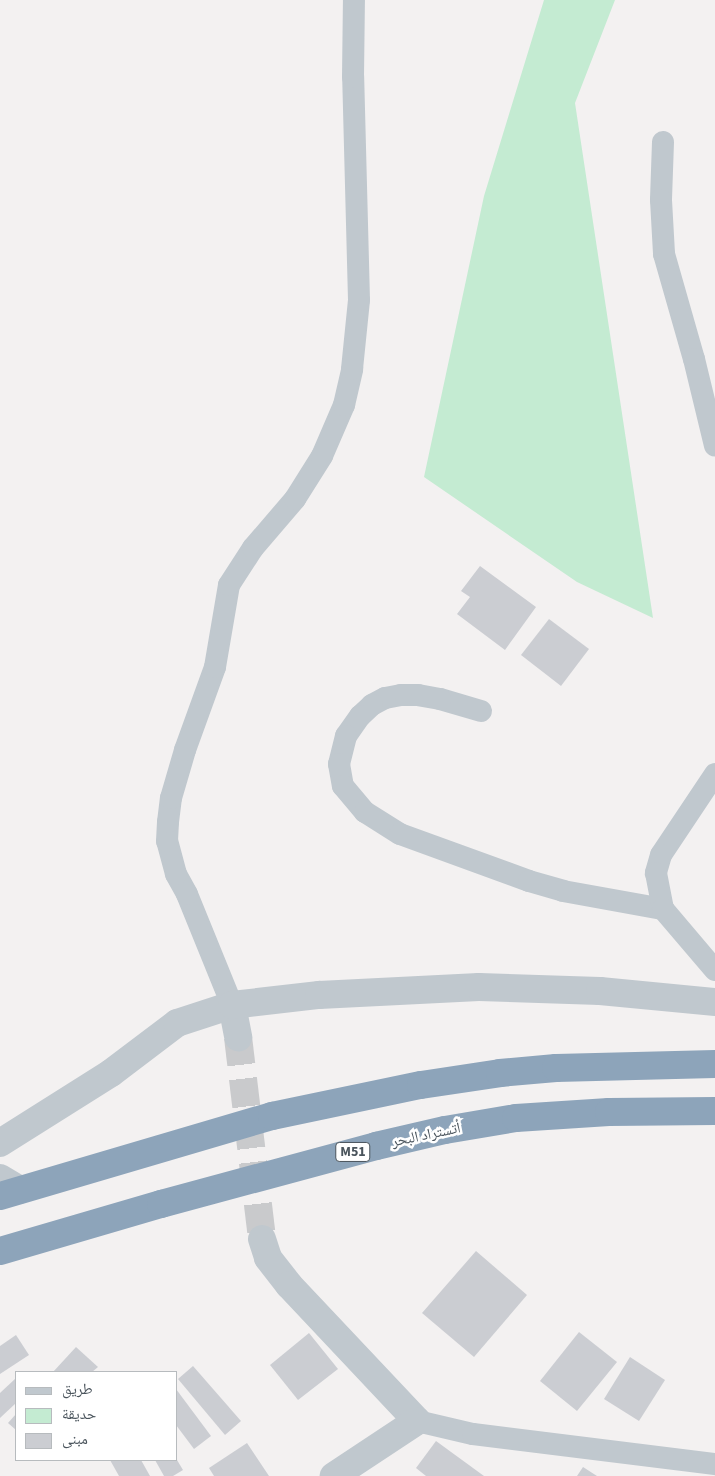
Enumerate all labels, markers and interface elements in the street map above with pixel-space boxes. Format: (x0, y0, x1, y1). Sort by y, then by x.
street label: أتستراد البحر (390, 1119, 462, 1151)
road number: M51 (334, 1140, 372, 1164)
legend (15, 1371, 178, 1461)
text: طريق (62, 1379, 93, 1400)
text: حديقة (62, 1404, 96, 1425)
text: مبنى (62, 1429, 88, 1450)

